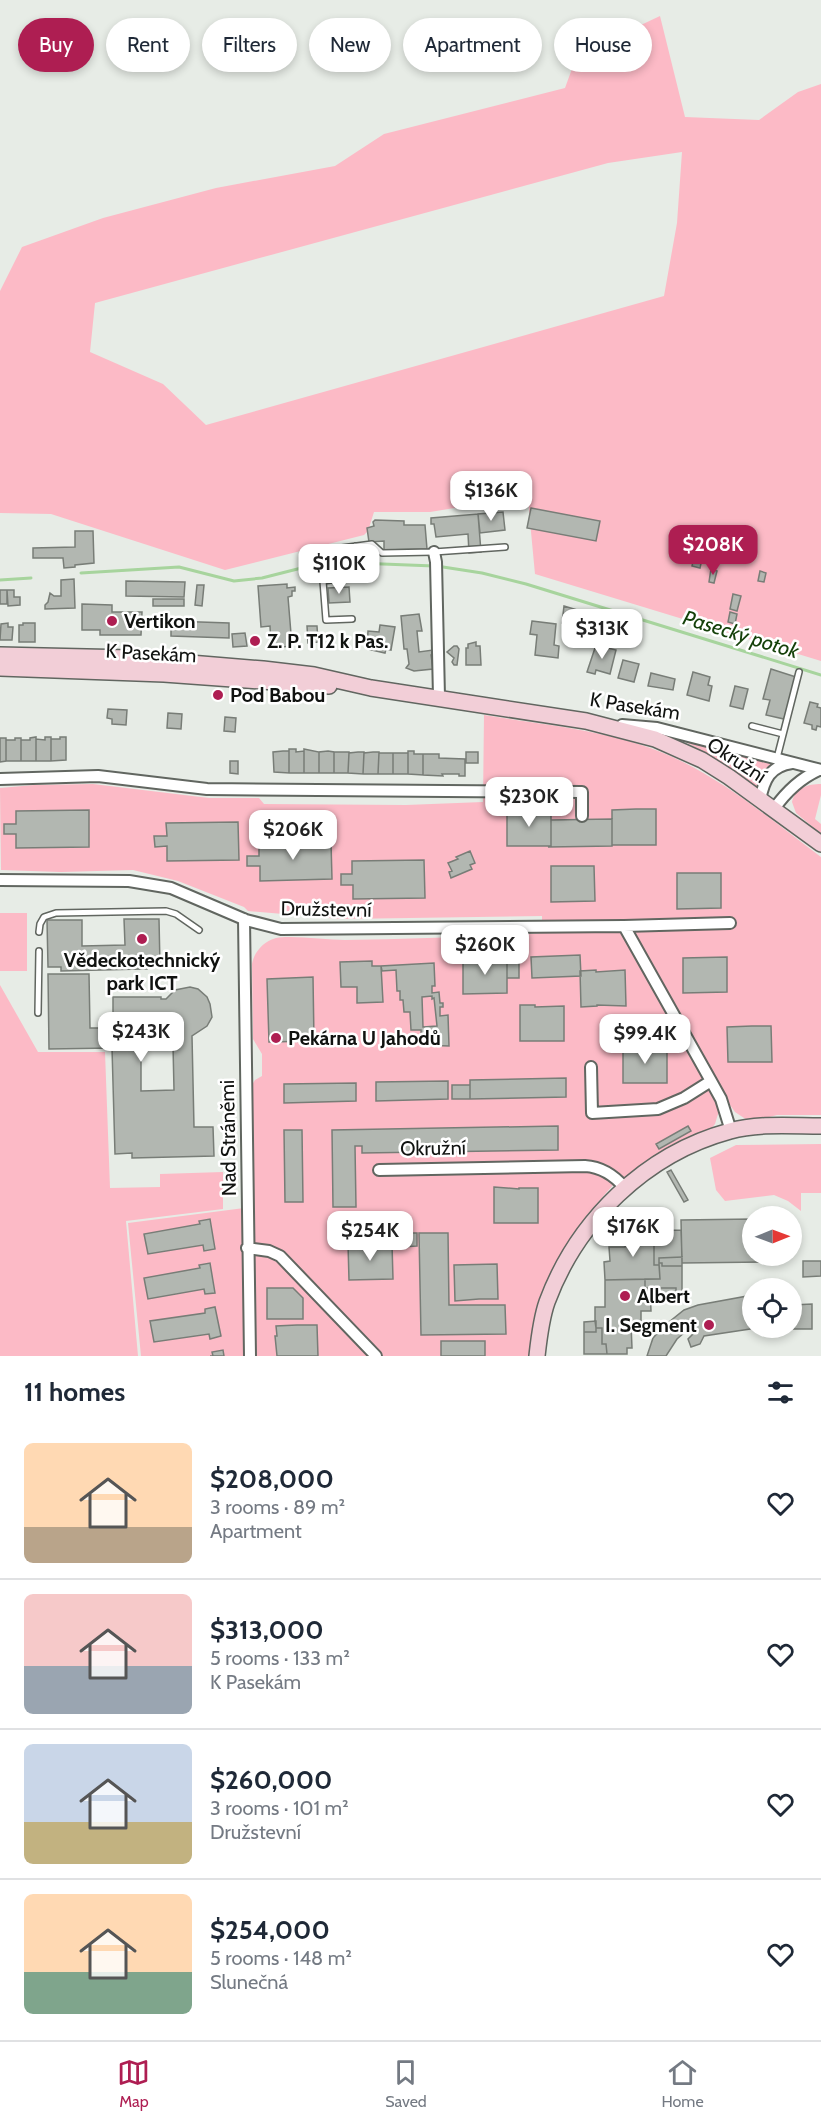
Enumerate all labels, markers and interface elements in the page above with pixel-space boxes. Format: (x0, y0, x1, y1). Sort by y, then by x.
chip: Buy (18, 18, 94, 72)
chip: Rent (106, 18, 190, 72)
chip: Filters (202, 18, 297, 72)
chip: New (309, 18, 391, 72)
chip: Apartment (403, 18, 542, 72)
chip: House (554, 18, 652, 72)
pin: $136K (449, 471, 533, 522)
text: $136K (464, 478, 518, 502)
pin: $208K (671, 525, 755, 576)
text: $208K (683, 532, 743, 556)
pin: $110K (297, 544, 381, 595)
text: $110K (312, 551, 366, 575)
water label: Pasecký potok (680, 605, 803, 664)
place label: Vertikon (124, 609, 196, 633)
pin: $313K (560, 609, 644, 660)
marker: Vertikon (105, 614, 119, 628)
text: $313K (575, 616, 629, 640)
place label: Z. P. T12 k Pas. (267, 629, 388, 653)
marker: Z. P. T12 k Pas. (248, 634, 262, 648)
street label: K Pasekám (105, 639, 197, 667)
place label: Pod Babou (230, 683, 325, 707)
street label: K Pasekám (588, 687, 682, 725)
marker: Pod Babou (211, 688, 225, 702)
street label: Okružní (703, 732, 771, 788)
pin: $230K (487, 777, 571, 828)
text: $230K (499, 784, 559, 808)
pin: $206K (251, 810, 335, 861)
text: $206K (263, 817, 323, 841)
street label: Družstevní (280, 896, 372, 922)
pin: $260K (443, 925, 527, 976)
marker: Vědeckotechnický park ICT (135, 932, 149, 946)
text: $260K (455, 932, 515, 956)
place label: Vědeckotechnický park ICT (64, 948, 221, 995)
pin: $243K (99, 1012, 183, 1063)
pin: $99.4K (596, 1014, 694, 1065)
text: $243K (112, 1019, 170, 1043)
text: $99.4K (613, 1021, 677, 1045)
place label: Pekárna U Jahodů (288, 1026, 441, 1050)
marker: Pekárna U Jahodů (269, 1031, 283, 1045)
street label: Nad Stráněmi (215, 1080, 241, 1196)
street label: Okružní (400, 1135, 466, 1161)
north arrow (742, 1206, 802, 1266)
map controls (742, 1206, 802, 1338)
pin: $176K (591, 1207, 675, 1258)
pin: $254K (328, 1211, 412, 1262)
text: $176K (607, 1214, 659, 1238)
text: $254K (341, 1218, 399, 1242)
button: locate (742, 1278, 802, 1338)
place label: Albert (637, 1284, 690, 1308)
marker: Albert (618, 1289, 632, 1303)
place label: I. Segment (605, 1313, 697, 1337)
marker: I. Segment (702, 1318, 716, 1332)
text: 11 homes (24, 1376, 125, 1408)
icon: filters (764, 1376, 797, 1409)
text: $208,000 (210, 1463, 334, 1495)
icon: home (72, 1467, 144, 1539)
icon: heart (764, 1487, 797, 1520)
text: 3 rooms · 89 m² (210, 1495, 345, 1519)
text: Apartment (210, 1519, 302, 1543)
text: $313,000 (210, 1614, 324, 1646)
icon: home (72, 1618, 144, 1690)
icon: heart (764, 1638, 797, 1671)
text: 5 rooms · 133 m² (210, 1646, 350, 1670)
text: K Pasekám (210, 1670, 301, 1694)
text: $260,000 (210, 1764, 332, 1796)
icon: home (72, 1768, 144, 1840)
icon: heart (764, 1788, 797, 1821)
text: 3 rooms · 101 m² (210, 1796, 349, 1820)
text: Družstevní (210, 1820, 301, 1844)
text: $254,000 (210, 1914, 330, 1946)
icon: home (72, 1918, 144, 1990)
icon: heart (764, 1938, 797, 1971)
text: 5 rooms · 148 m² (210, 1946, 352, 1970)
text: Slunečná (210, 1970, 288, 1994)
tab: Map (117, 2056, 150, 2111)
tab: Saved (385, 2056, 427, 2111)
tab: Home (662, 2056, 704, 2111)

